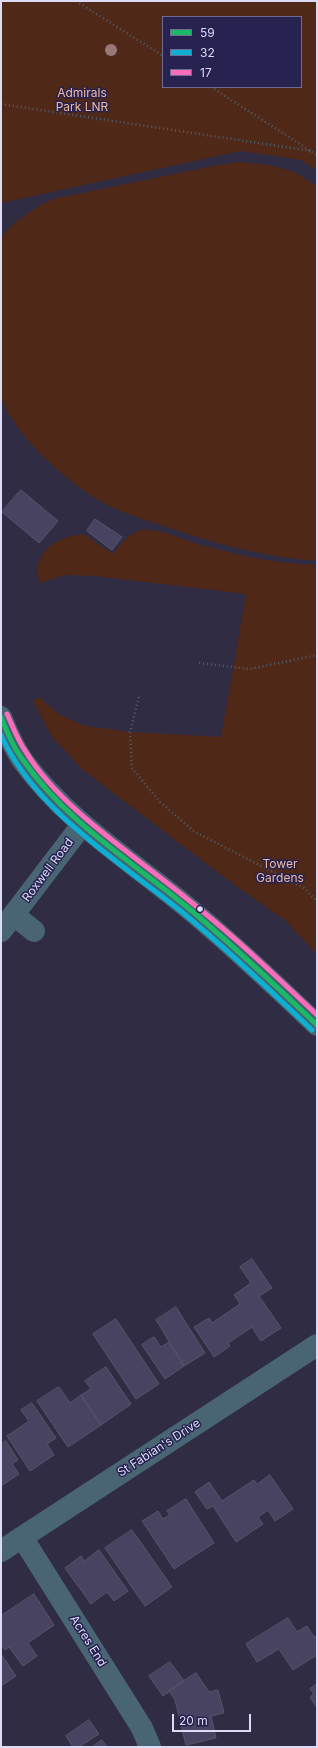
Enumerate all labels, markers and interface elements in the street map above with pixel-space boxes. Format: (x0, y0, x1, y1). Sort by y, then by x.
legend (162, 16, 302, 88)
text: 59 (200, 25, 215, 40)
text: 32 (200, 45, 215, 60)
text: 17 (200, 65, 212, 80)
park label: Admirals Park LNR (56, 86, 108, 114)
street label: Roxwell Road (19, 835, 77, 905)
park label: Tower Gardens (256, 857, 304, 885)
unlabelled marker (195, 904, 205, 914)
street label: St Fabian's Drive (115, 1416, 203, 1480)
street label: Acres End (67, 1613, 109, 1669)
scale bar (174, 1706, 253, 1732)
text: 20 m (179, 1713, 208, 1728)

